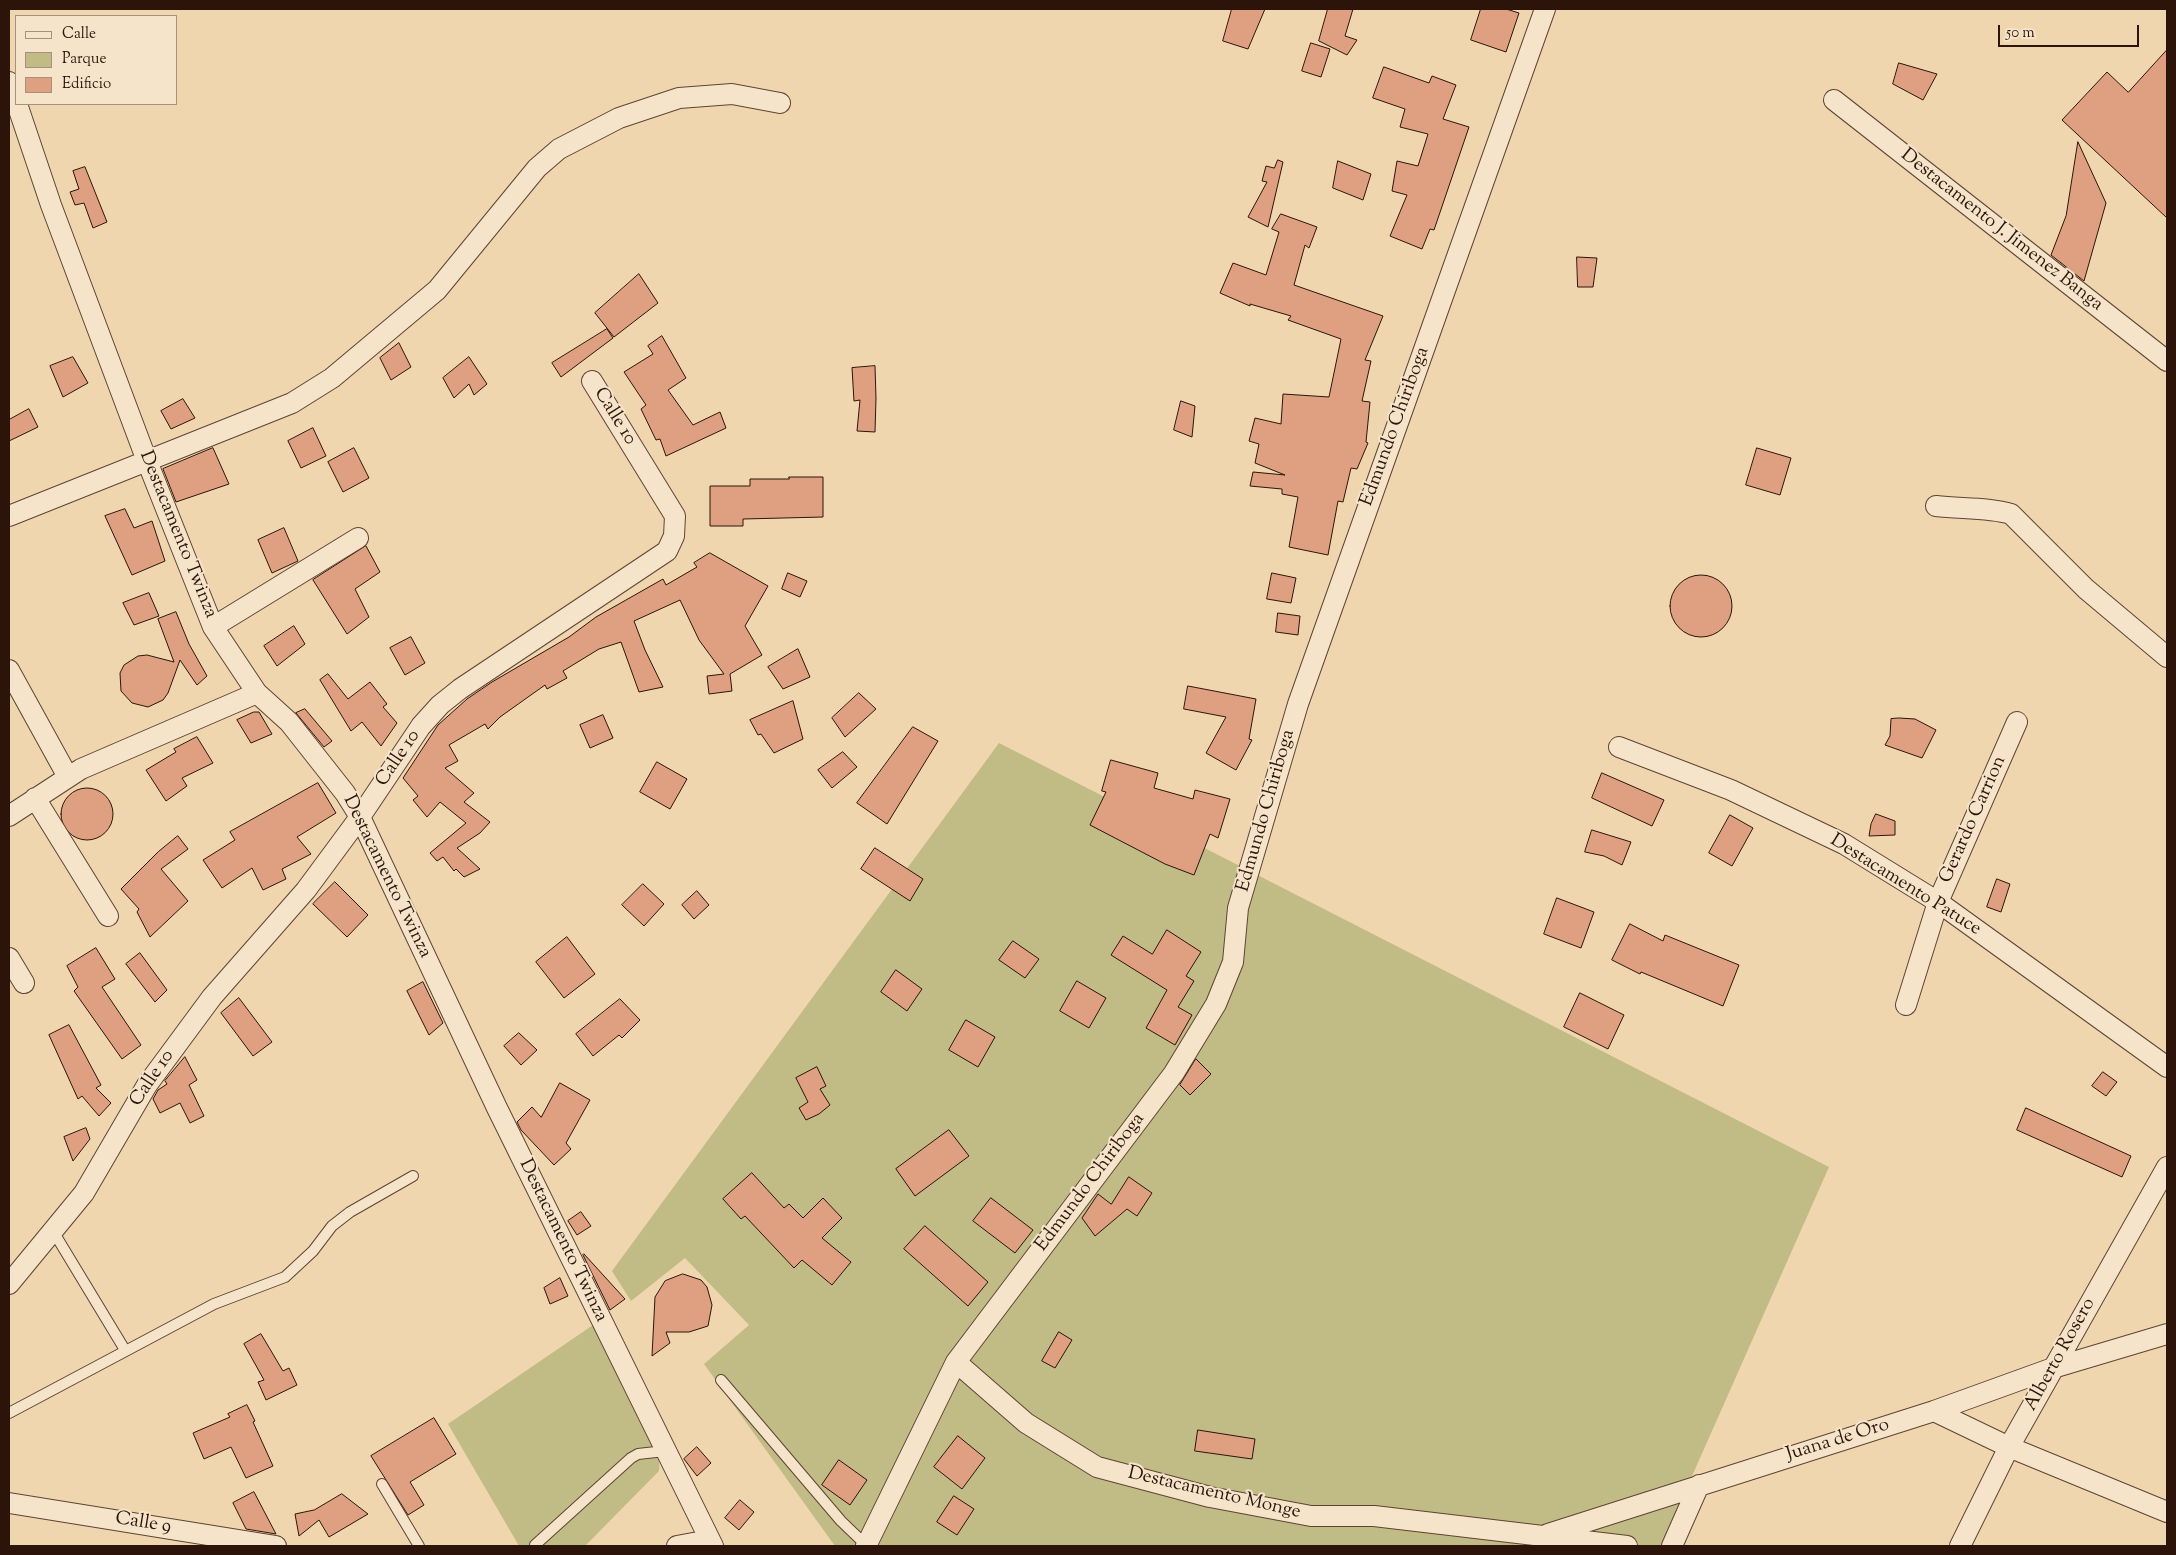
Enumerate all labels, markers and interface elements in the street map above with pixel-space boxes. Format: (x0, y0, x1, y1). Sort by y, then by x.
legend (15, 15, 178, 105)
scale bar (2001, 15, 2142, 47)
text: 50 m (2006, 23, 2035, 44)
text: Calle (62, 24, 96, 45)
text: Parque (62, 49, 106, 70)
text: Edificio (62, 74, 111, 95)
street label: Destacamento J. Jimenez Banga (1895, 145, 2107, 317)
street label: Edmundo Chiriboga (1357, 344, 1435, 510)
street label: Calle 10 (588, 384, 640, 450)
street label: Destacamento Twinza (133, 448, 221, 622)
street label: Calle 10 (372, 726, 426, 792)
street label: Edmundo Chiriboga (1233, 727, 1301, 895)
street label: Gerardo Carrion (1936, 753, 2012, 887)
street label: Destacamento Twinza (337, 792, 435, 962)
street label: Destacamento Patuce (1825, 830, 1985, 942)
street label: Calle 10 (126, 1046, 180, 1112)
street label: Edmundo Chiriboga (1031, 1109, 1151, 1257)
street label: Destacamento Twinza (513, 1156, 611, 1326)
street label: Alberto Rosero (2021, 1295, 2101, 1415)
street label: Juana de Oro (1784, 1415, 1892, 1467)
street label: Destacamento Monge (1125, 1463, 1303, 1525)
street label: Calle 9 (113, 1508, 173, 1540)

